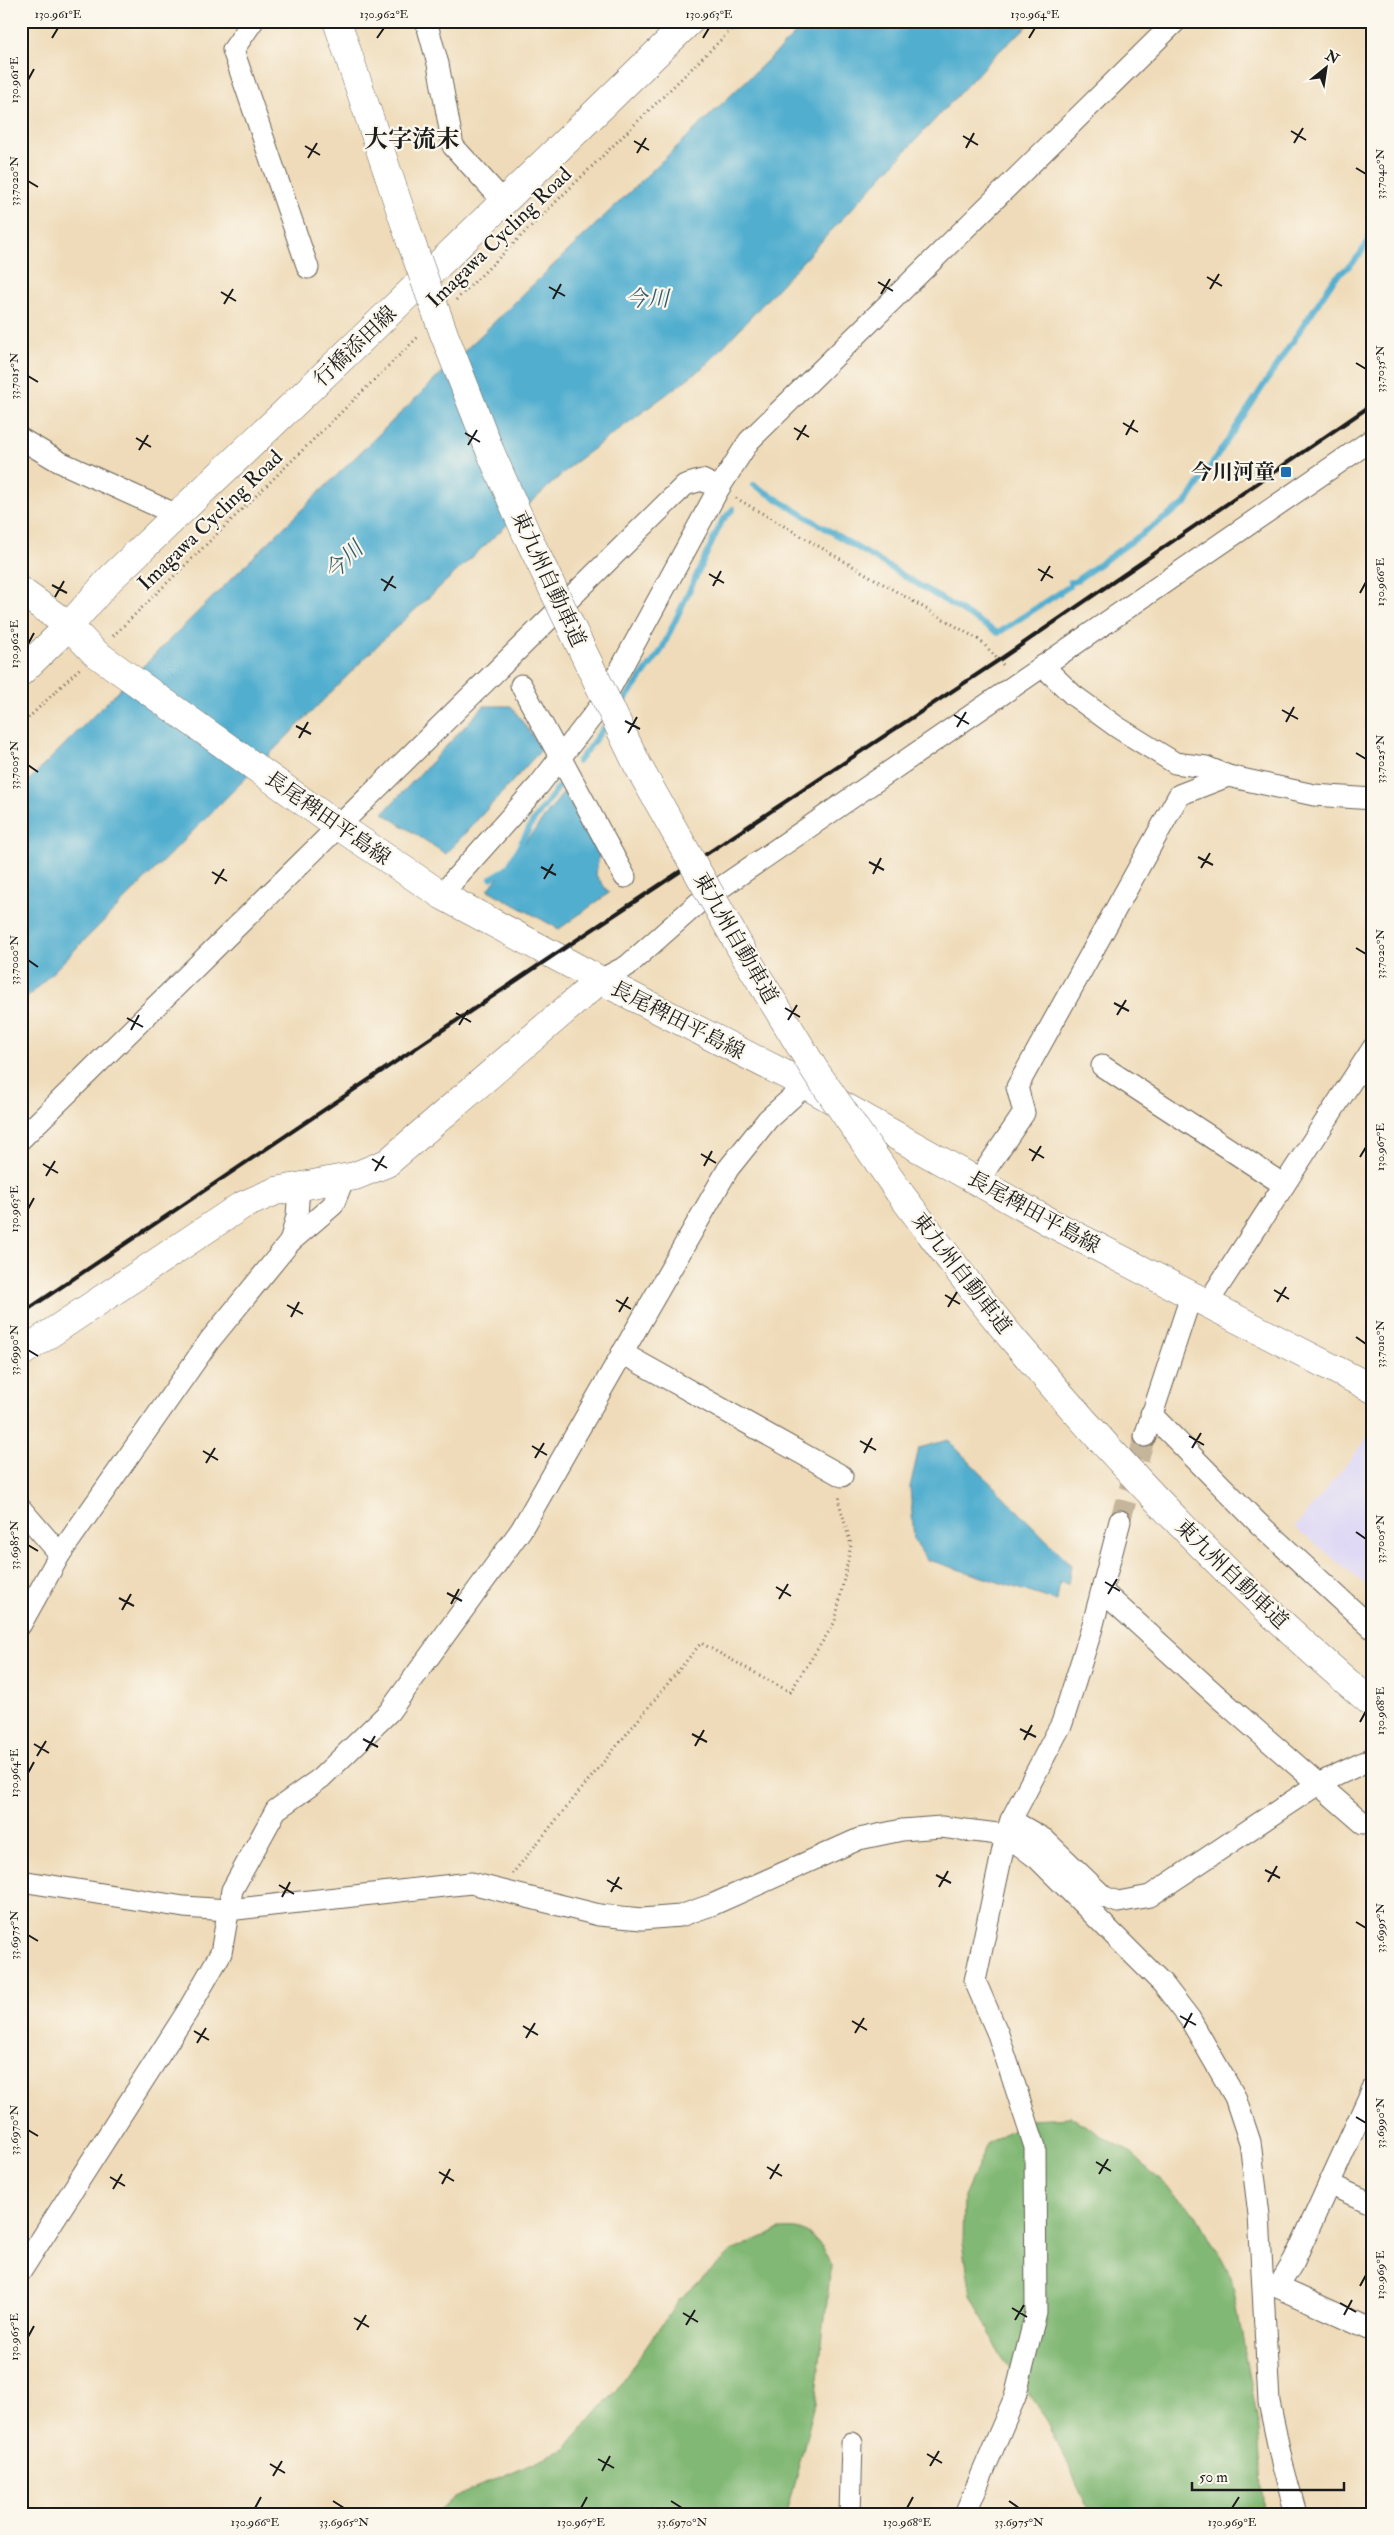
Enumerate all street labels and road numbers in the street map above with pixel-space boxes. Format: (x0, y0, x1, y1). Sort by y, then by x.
street label: Imagawa Cycling Road (421, 161, 578, 314)
street label: 行橋添田線 (308, 300, 402, 393)
street label: Imagawa Cycling Road (132, 444, 289, 597)
street label: 東九州自動車道 (505, 507, 592, 652)
street label: 長尾稗田平島線 (260, 765, 396, 872)
street label: 東九州自動車道 (687, 868, 784, 1009)
street label: 長尾稗田平島線 (606, 975, 749, 1066)
street label: 長尾稗田平島線 (963, 1165, 1105, 1260)
street label: 東九州自動車道 (906, 1207, 1017, 1340)
street label: 東九州自動車道 (1169, 1514, 1294, 1635)

